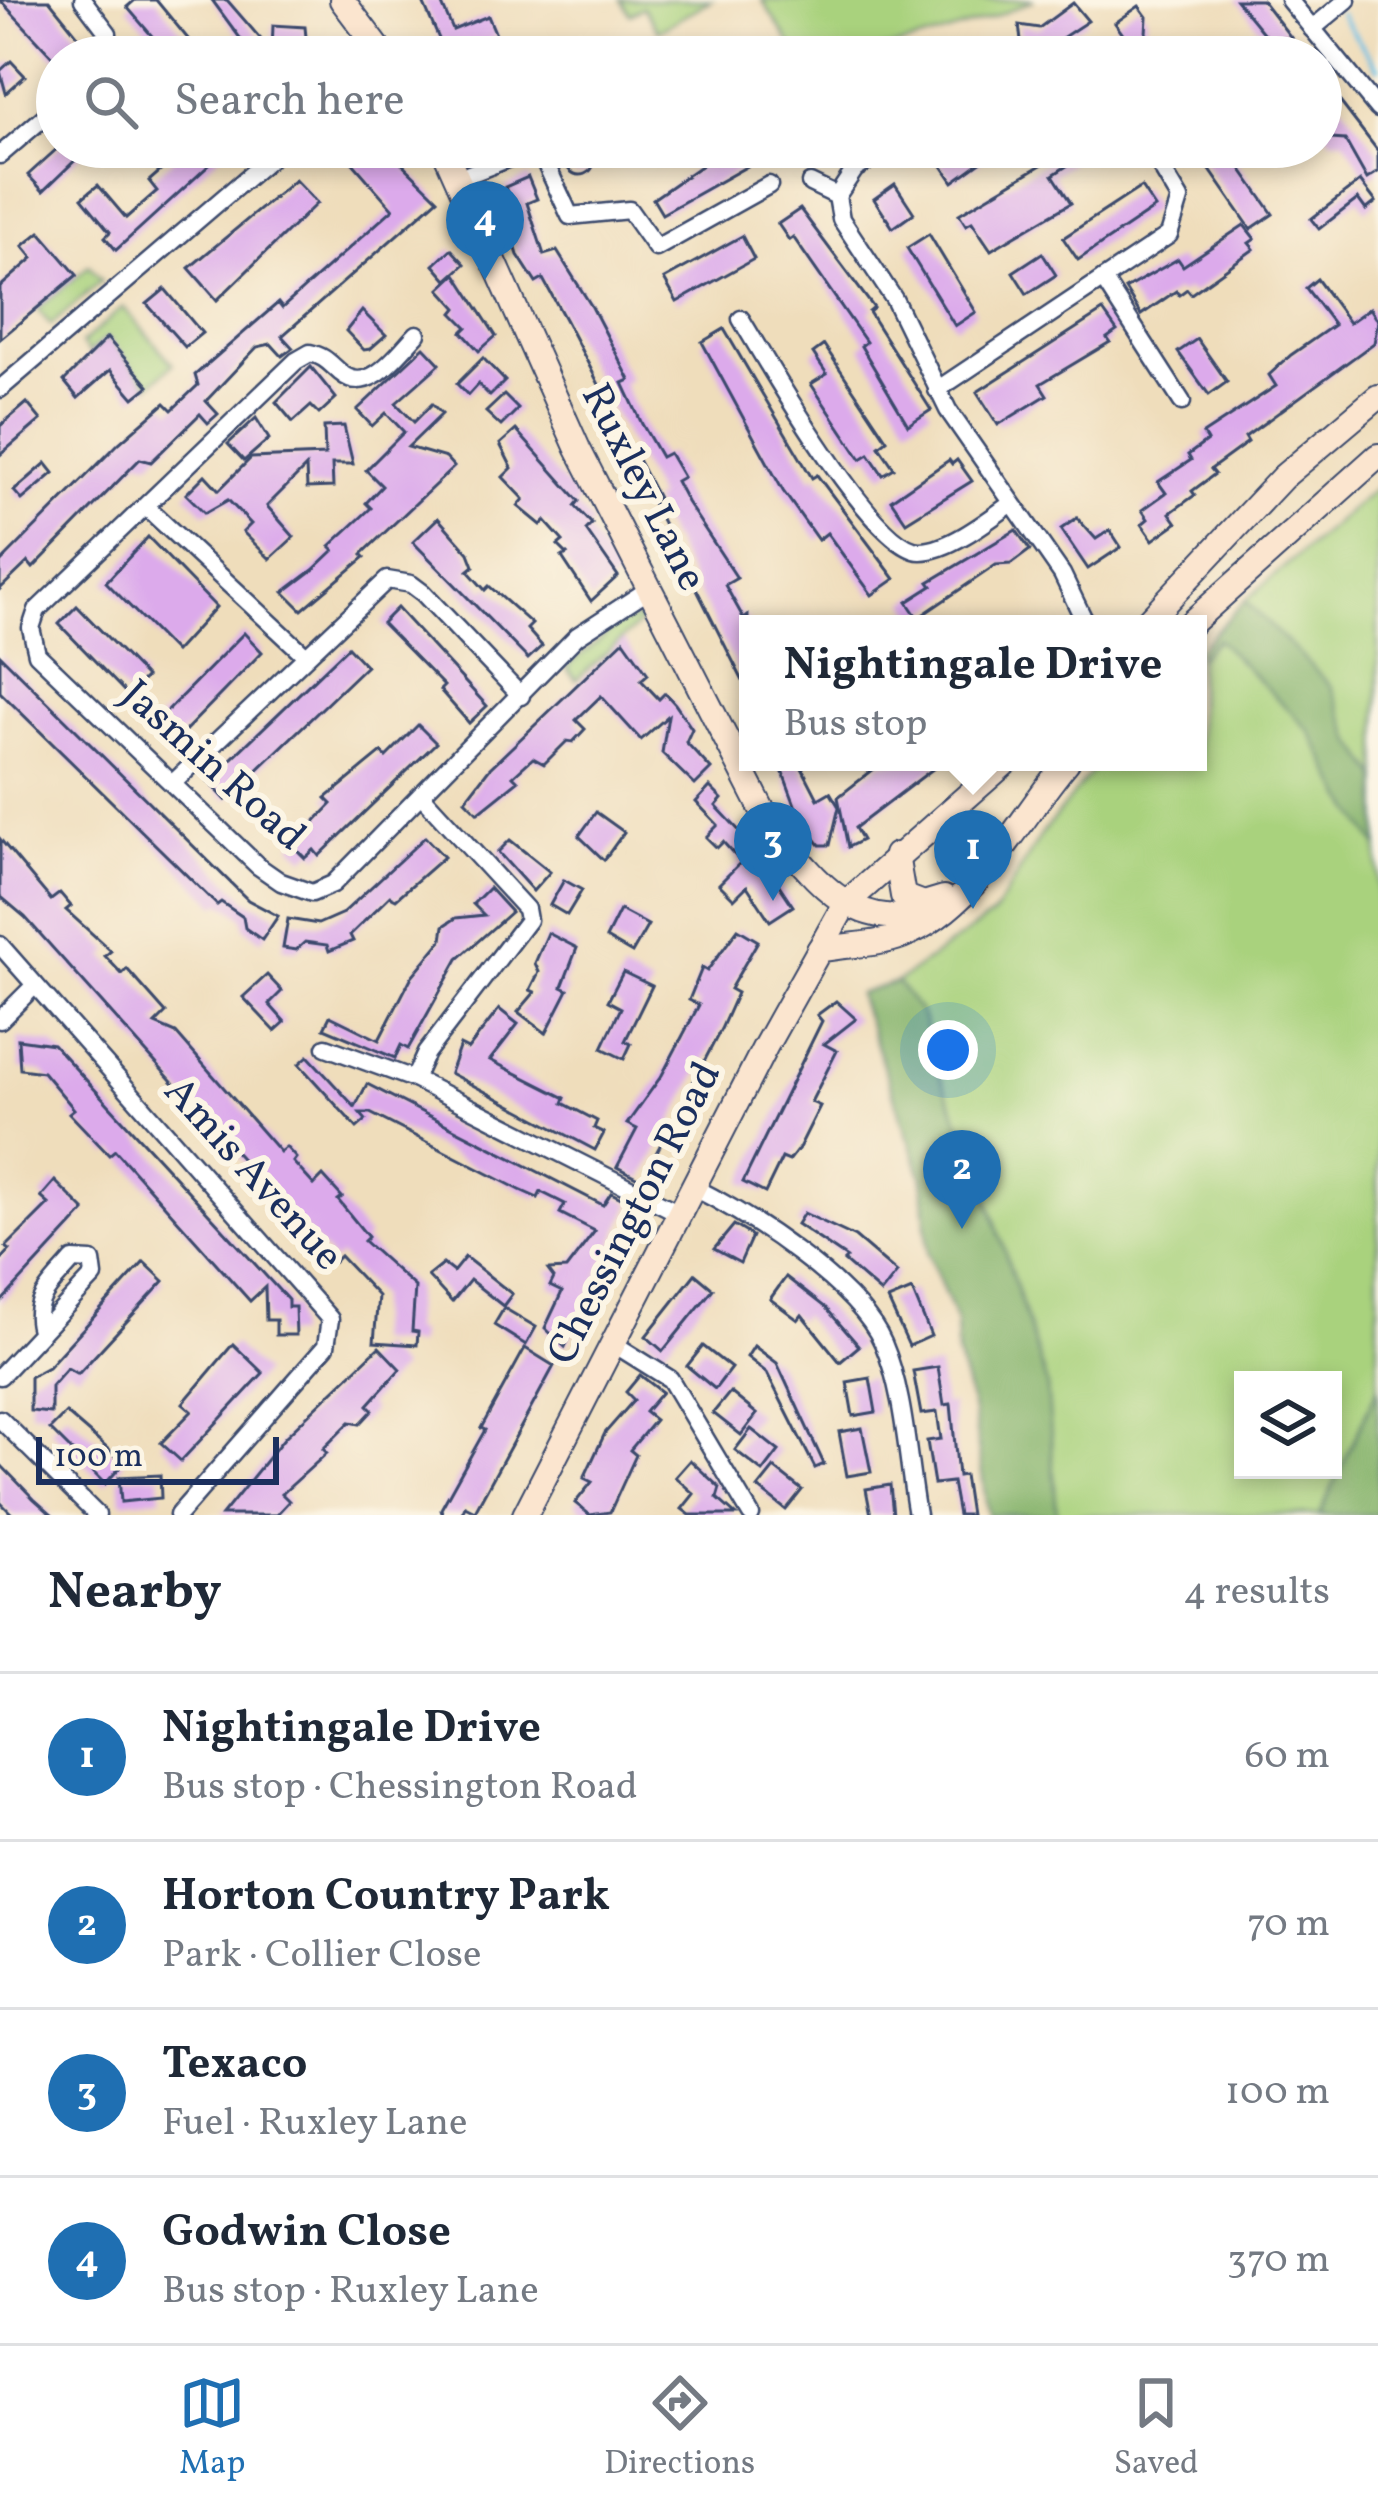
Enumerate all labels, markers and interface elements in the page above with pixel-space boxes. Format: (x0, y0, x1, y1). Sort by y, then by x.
search box (36, 36, 1342, 168)
icon: search (78, 69, 144, 135)
text: Search here (174, 71, 405, 134)
pin: 4 (446, 181, 524, 280)
street label: Ruxley Lane (564, 374, 720, 602)
popup (739, 615, 1207, 771)
text: Nightingale Drive (784, 635, 1163, 698)
street label: Jasmin Road (106, 668, 318, 866)
text: Bus stop (784, 698, 927, 752)
pin: 3 (734, 802, 812, 901)
pin: 1 (934, 810, 1012, 909)
your location (918, 1020, 978, 1080)
street label: Chessington Road (534, 1052, 738, 1376)
street label: Amis Avenue (149, 1065, 355, 1285)
pin: 2 (923, 1130, 1001, 1229)
map controls (1234, 1371, 1342, 1479)
button: layers (1234, 1371, 1342, 1479)
scale bar (36, 1431, 279, 1484)
text: 100 m (54, 1435, 143, 1481)
text: Nearby (48, 1558, 222, 1629)
text: 4 results (1183, 1566, 1330, 1620)
text: Nightingale Drive (162, 1698, 541, 1761)
text: 1 (79, 1730, 95, 1784)
text: 60 m (1245, 1730, 1330, 1784)
text: Bus stop · Chessington Road (162, 1761, 638, 1815)
text: Horton Country Park (162, 1866, 610, 1929)
text: 2 (77, 1898, 97, 1952)
text: 70 m (1247, 1898, 1330, 1952)
text: Park · Collier Close (162, 1929, 482, 1983)
text: Texaco (162, 2034, 307, 2097)
text: 3 (77, 2066, 97, 2120)
text: 100 m (1225, 2066, 1330, 2120)
text: Fuel · Ruxley Lane (162, 2097, 468, 2151)
text: Godwin Close (162, 2202, 451, 2265)
text: 4 (75, 2234, 99, 2288)
text: 370 m (1227, 2234, 1330, 2288)
text: Bus stop · Ruxley Lane (162, 2265, 539, 2319)
tab: Map (179, 2370, 245, 2488)
tab: Directions (604, 2370, 755, 2488)
tab: Saved (1114, 2370, 1199, 2488)

